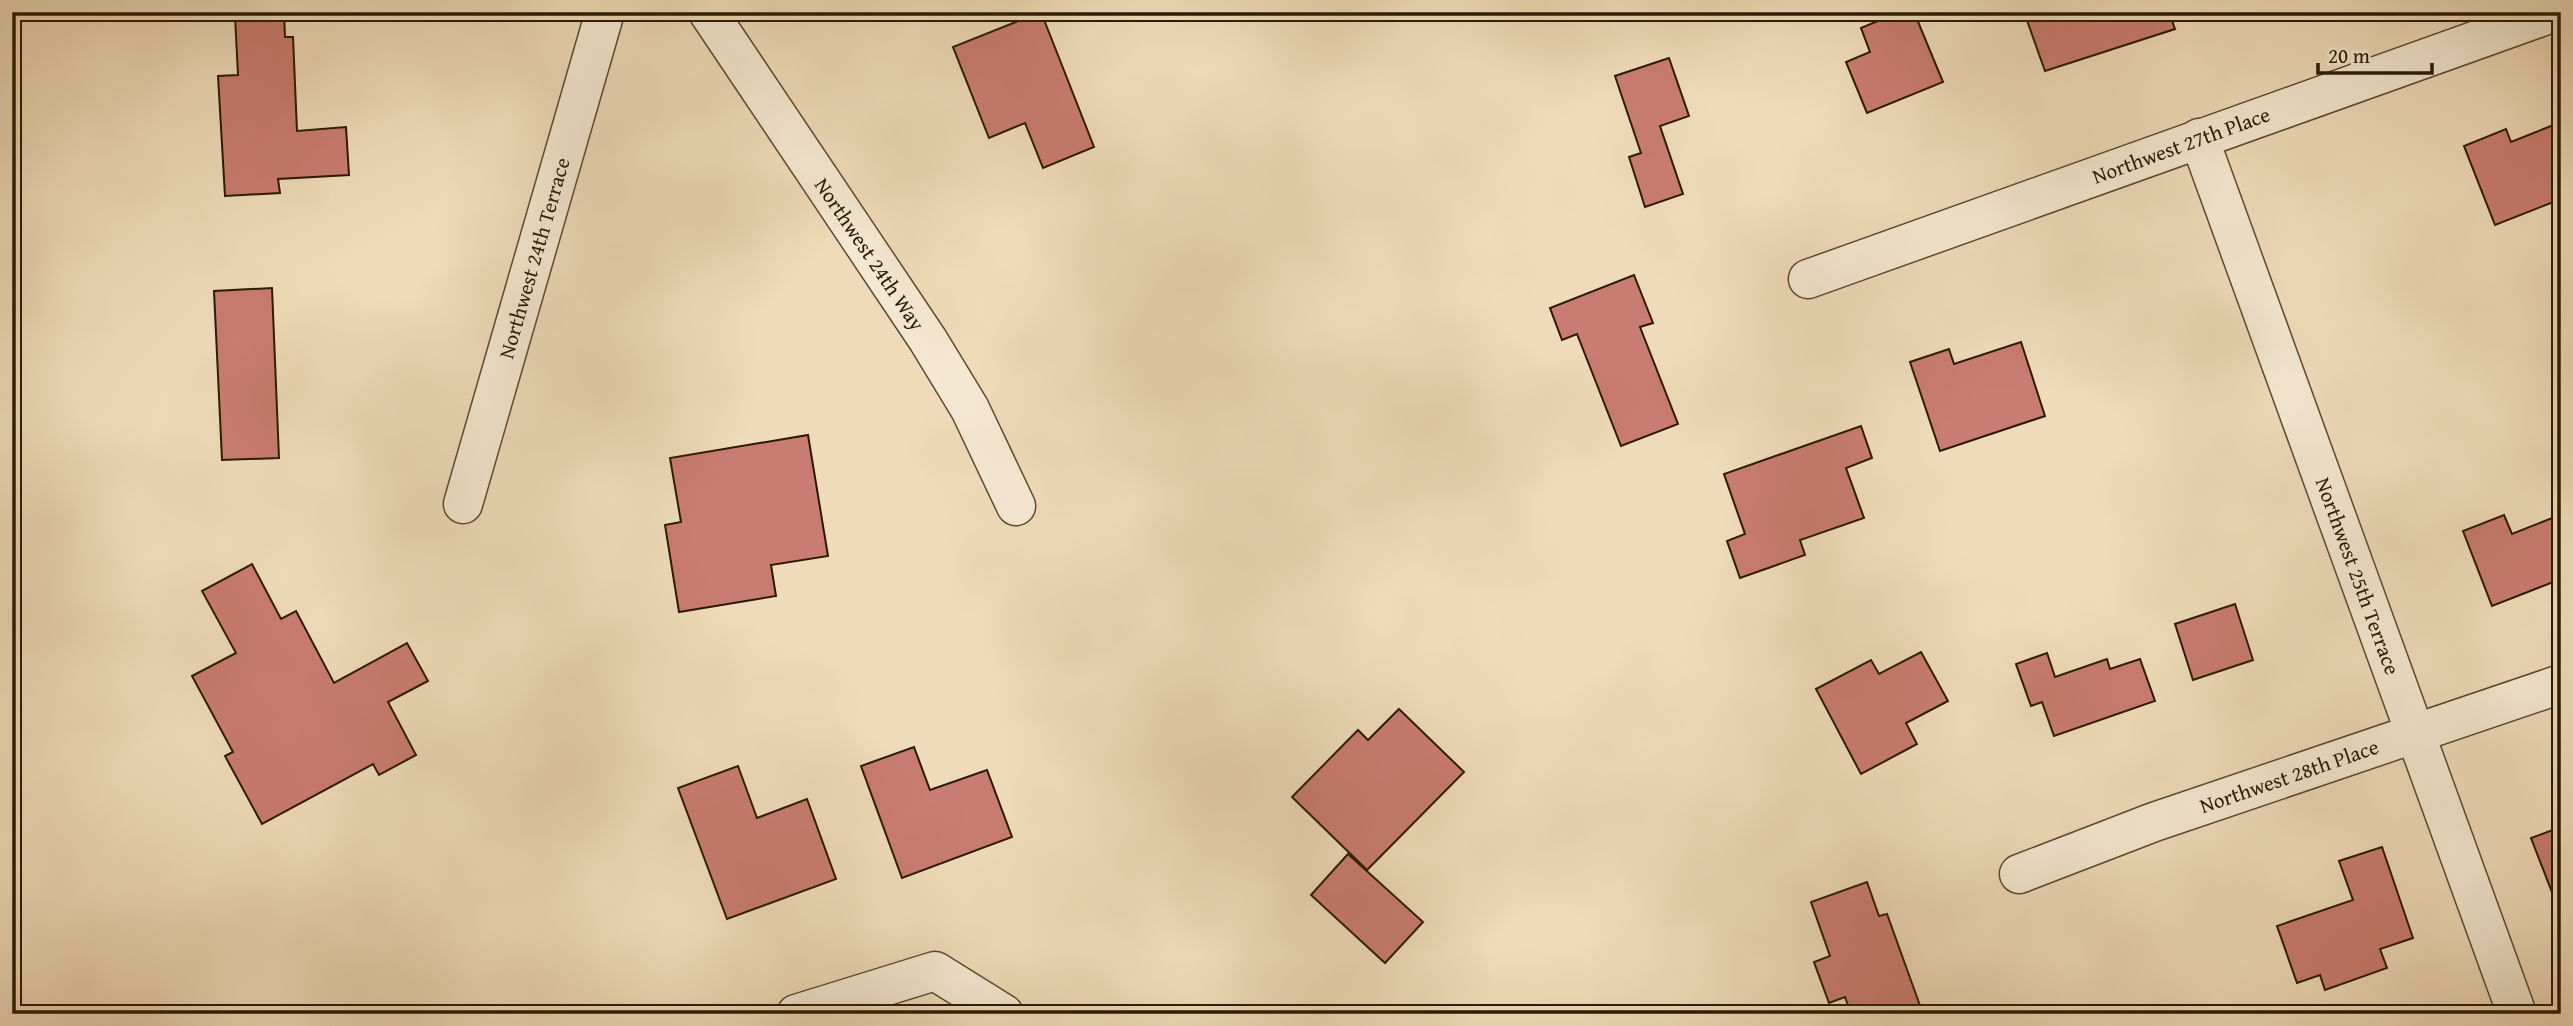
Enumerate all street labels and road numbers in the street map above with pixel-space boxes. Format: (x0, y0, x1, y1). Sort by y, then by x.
street label: Northwest 27th Place (2088, 98, 2274, 192)
street label: Northwest 24th Terrace (490, 154, 578, 362)
street label: Northwest 24th Way (807, 171, 933, 337)
street label: Northwest 25th Terrace (2308, 473, 2408, 679)
street label: Northwest 28th Place (2195, 731, 2383, 821)

